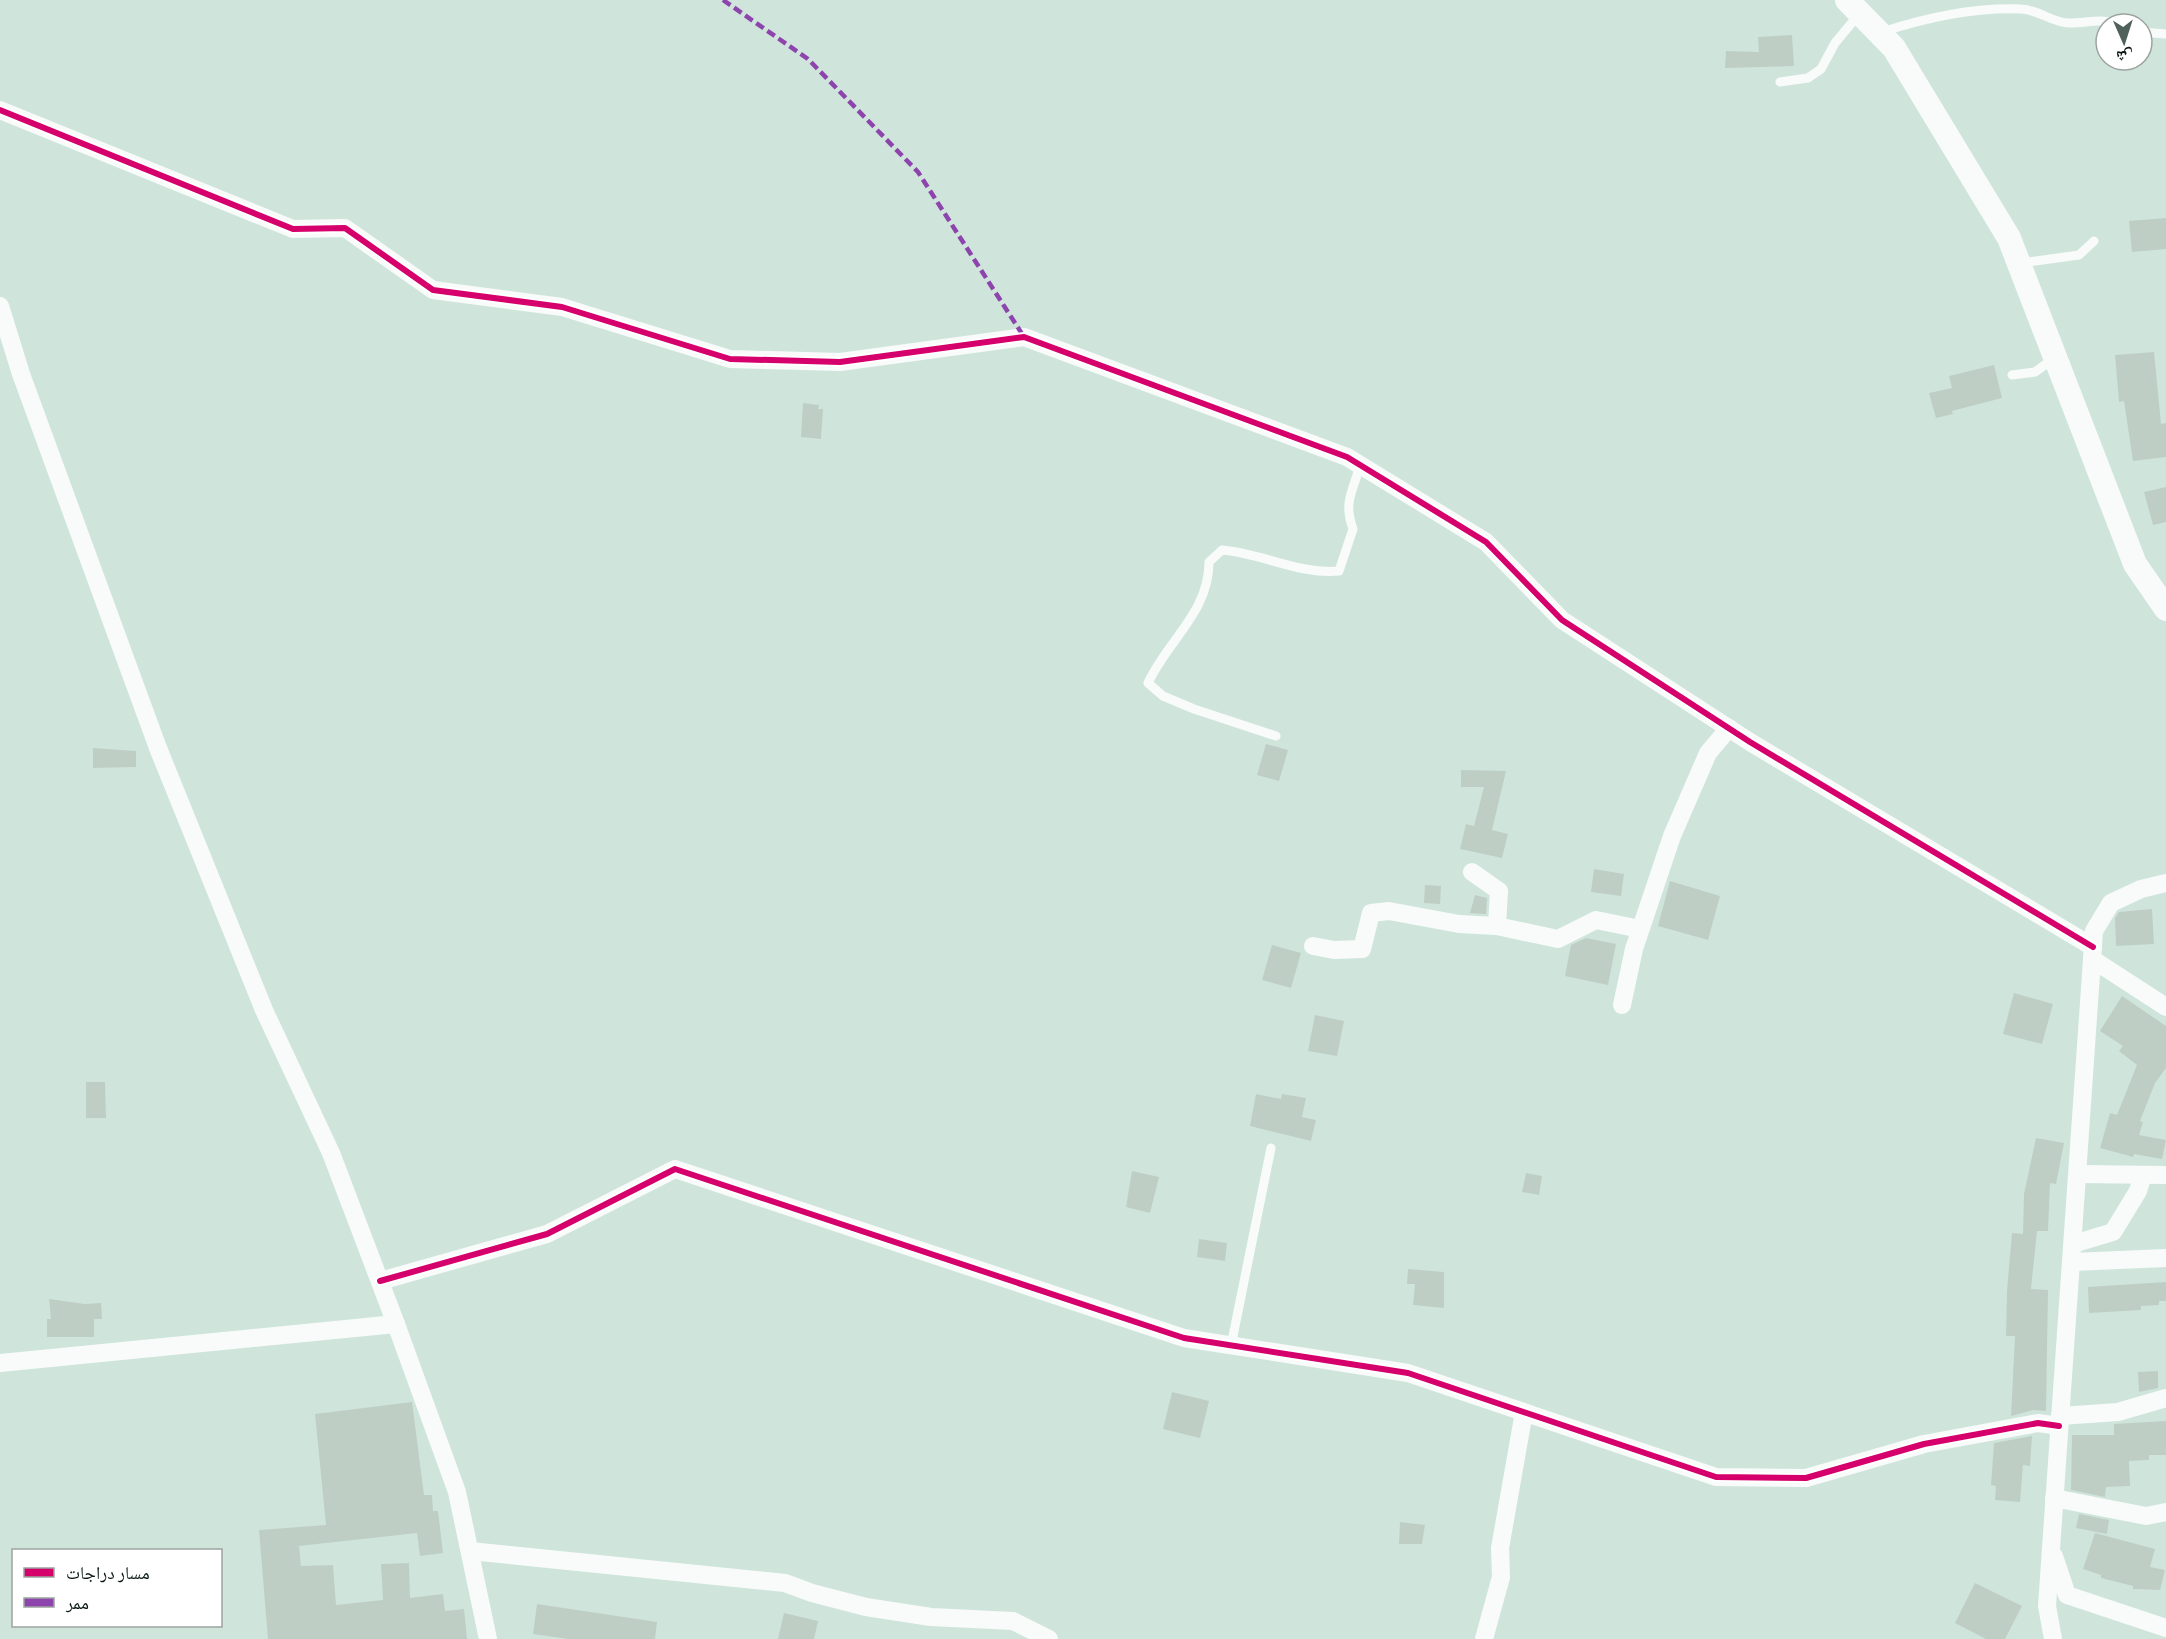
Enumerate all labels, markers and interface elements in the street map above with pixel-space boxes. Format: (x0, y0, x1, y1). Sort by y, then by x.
north arrow (2094, 12, 2154, 72)
text: ش (2116, 47, 2134, 65)
legend (12, 1549, 222, 1627)
text: مسار دراجات (66, 1563, 150, 1583)
text: ممر (65, 1593, 89, 1613)

